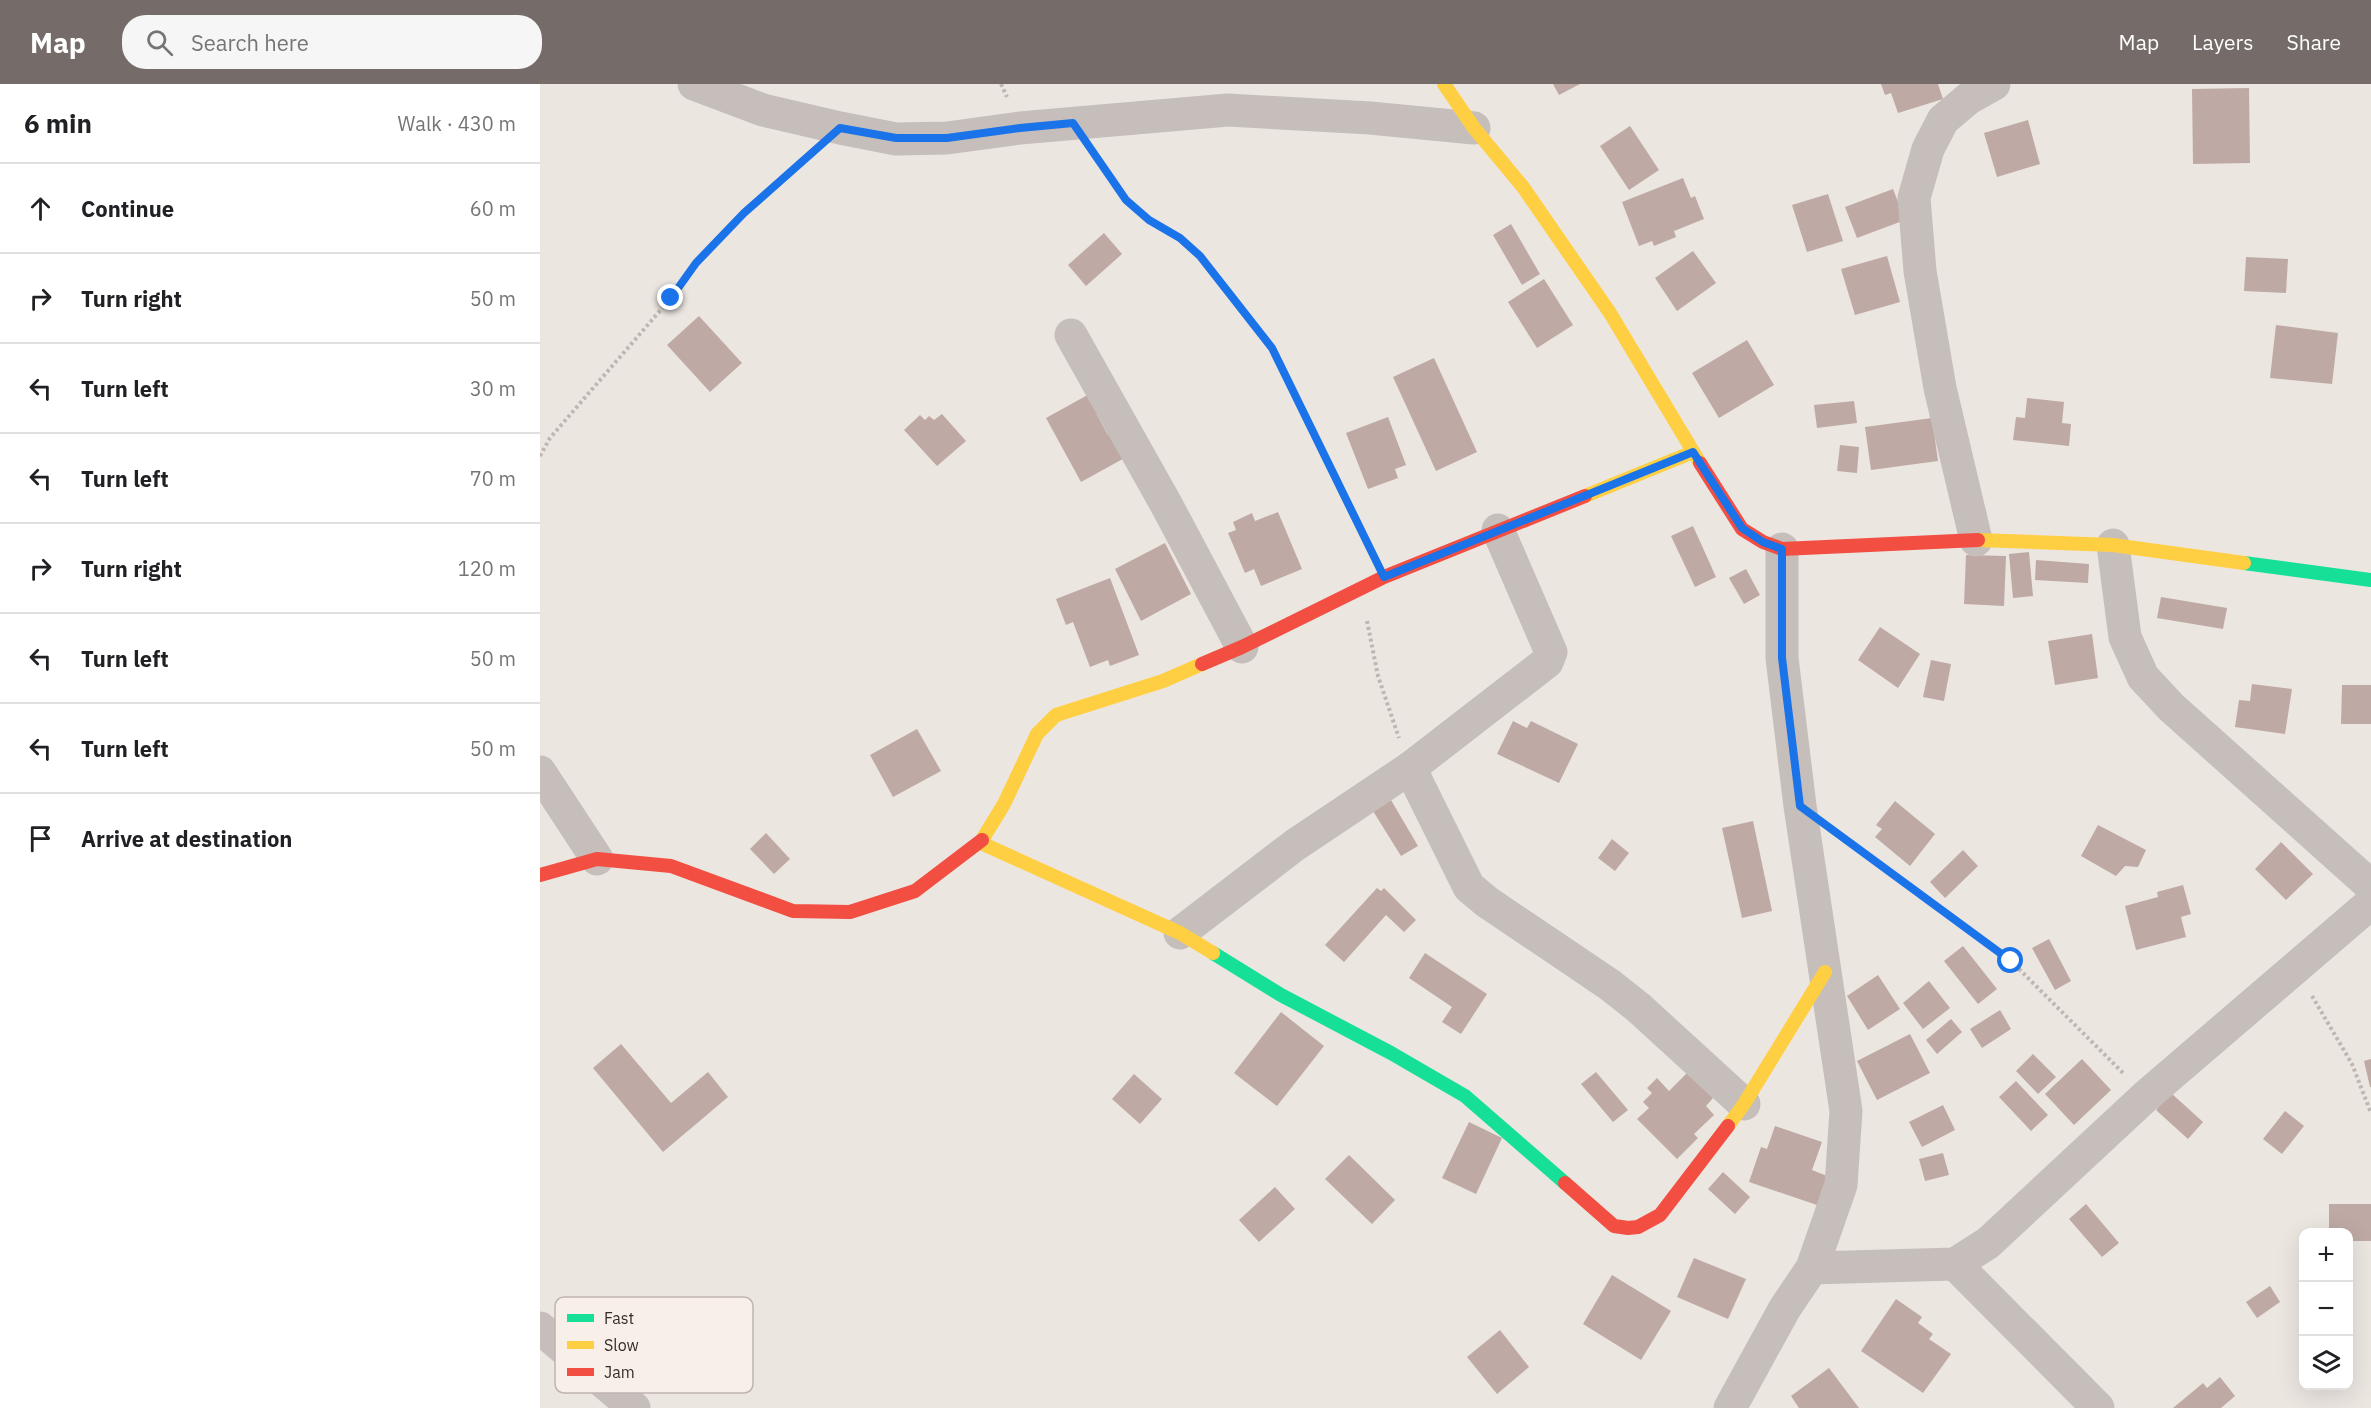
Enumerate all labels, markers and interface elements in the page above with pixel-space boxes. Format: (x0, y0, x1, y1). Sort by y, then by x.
search box (122, 15, 542, 69)
text: Map (30, 24, 86, 61)
icon: search (143, 26, 176, 59)
text: Search here (191, 28, 309, 57)
text: Map (2119, 28, 2159, 56)
text: Layers (2192, 28, 2254, 56)
text: Share (2287, 28, 2341, 56)
text: 6 min (24, 106, 92, 140)
text: Walk · 430 m (398, 110, 516, 137)
icon: ahead (24, 192, 57, 225)
text: Continue (81, 194, 174, 223)
text: 60 m (470, 195, 516, 222)
icon: right (24, 282, 57, 315)
text: Turn right (81, 284, 182, 313)
route end (657, 284, 683, 310)
text: 50 m (470, 285, 516, 312)
icon: left (24, 372, 57, 405)
text: Turn left (81, 374, 169, 403)
text: 30 m (470, 375, 516, 402)
icon: left (24, 462, 57, 495)
text: Turn left (81, 464, 169, 493)
text: 70 m (470, 465, 516, 492)
icon: right (24, 552, 57, 585)
text: Turn right (81, 554, 182, 583)
text: 120 m (458, 555, 516, 582)
icon: left (24, 642, 57, 675)
text: Turn left (81, 644, 169, 673)
text: 50 m (470, 645, 516, 672)
icon: left (24, 732, 57, 765)
text: Turn left (81, 734, 169, 763)
text: 50 m (470, 735, 516, 762)
icon: arrive (24, 822, 57, 855)
text: Arrive at destination (81, 824, 292, 853)
route start (1997, 947, 2023, 973)
map controls (2299, 1228, 2353, 1390)
button: + (2299, 1228, 2353, 1282)
button: − (2299, 1282, 2353, 1336)
legend (555, 1297, 753, 1393)
text: Fast (604, 1308, 634, 1328)
text: Slow (604, 1335, 639, 1355)
button: layers (2299, 1336, 2353, 1390)
text: Jam (604, 1362, 635, 1382)

